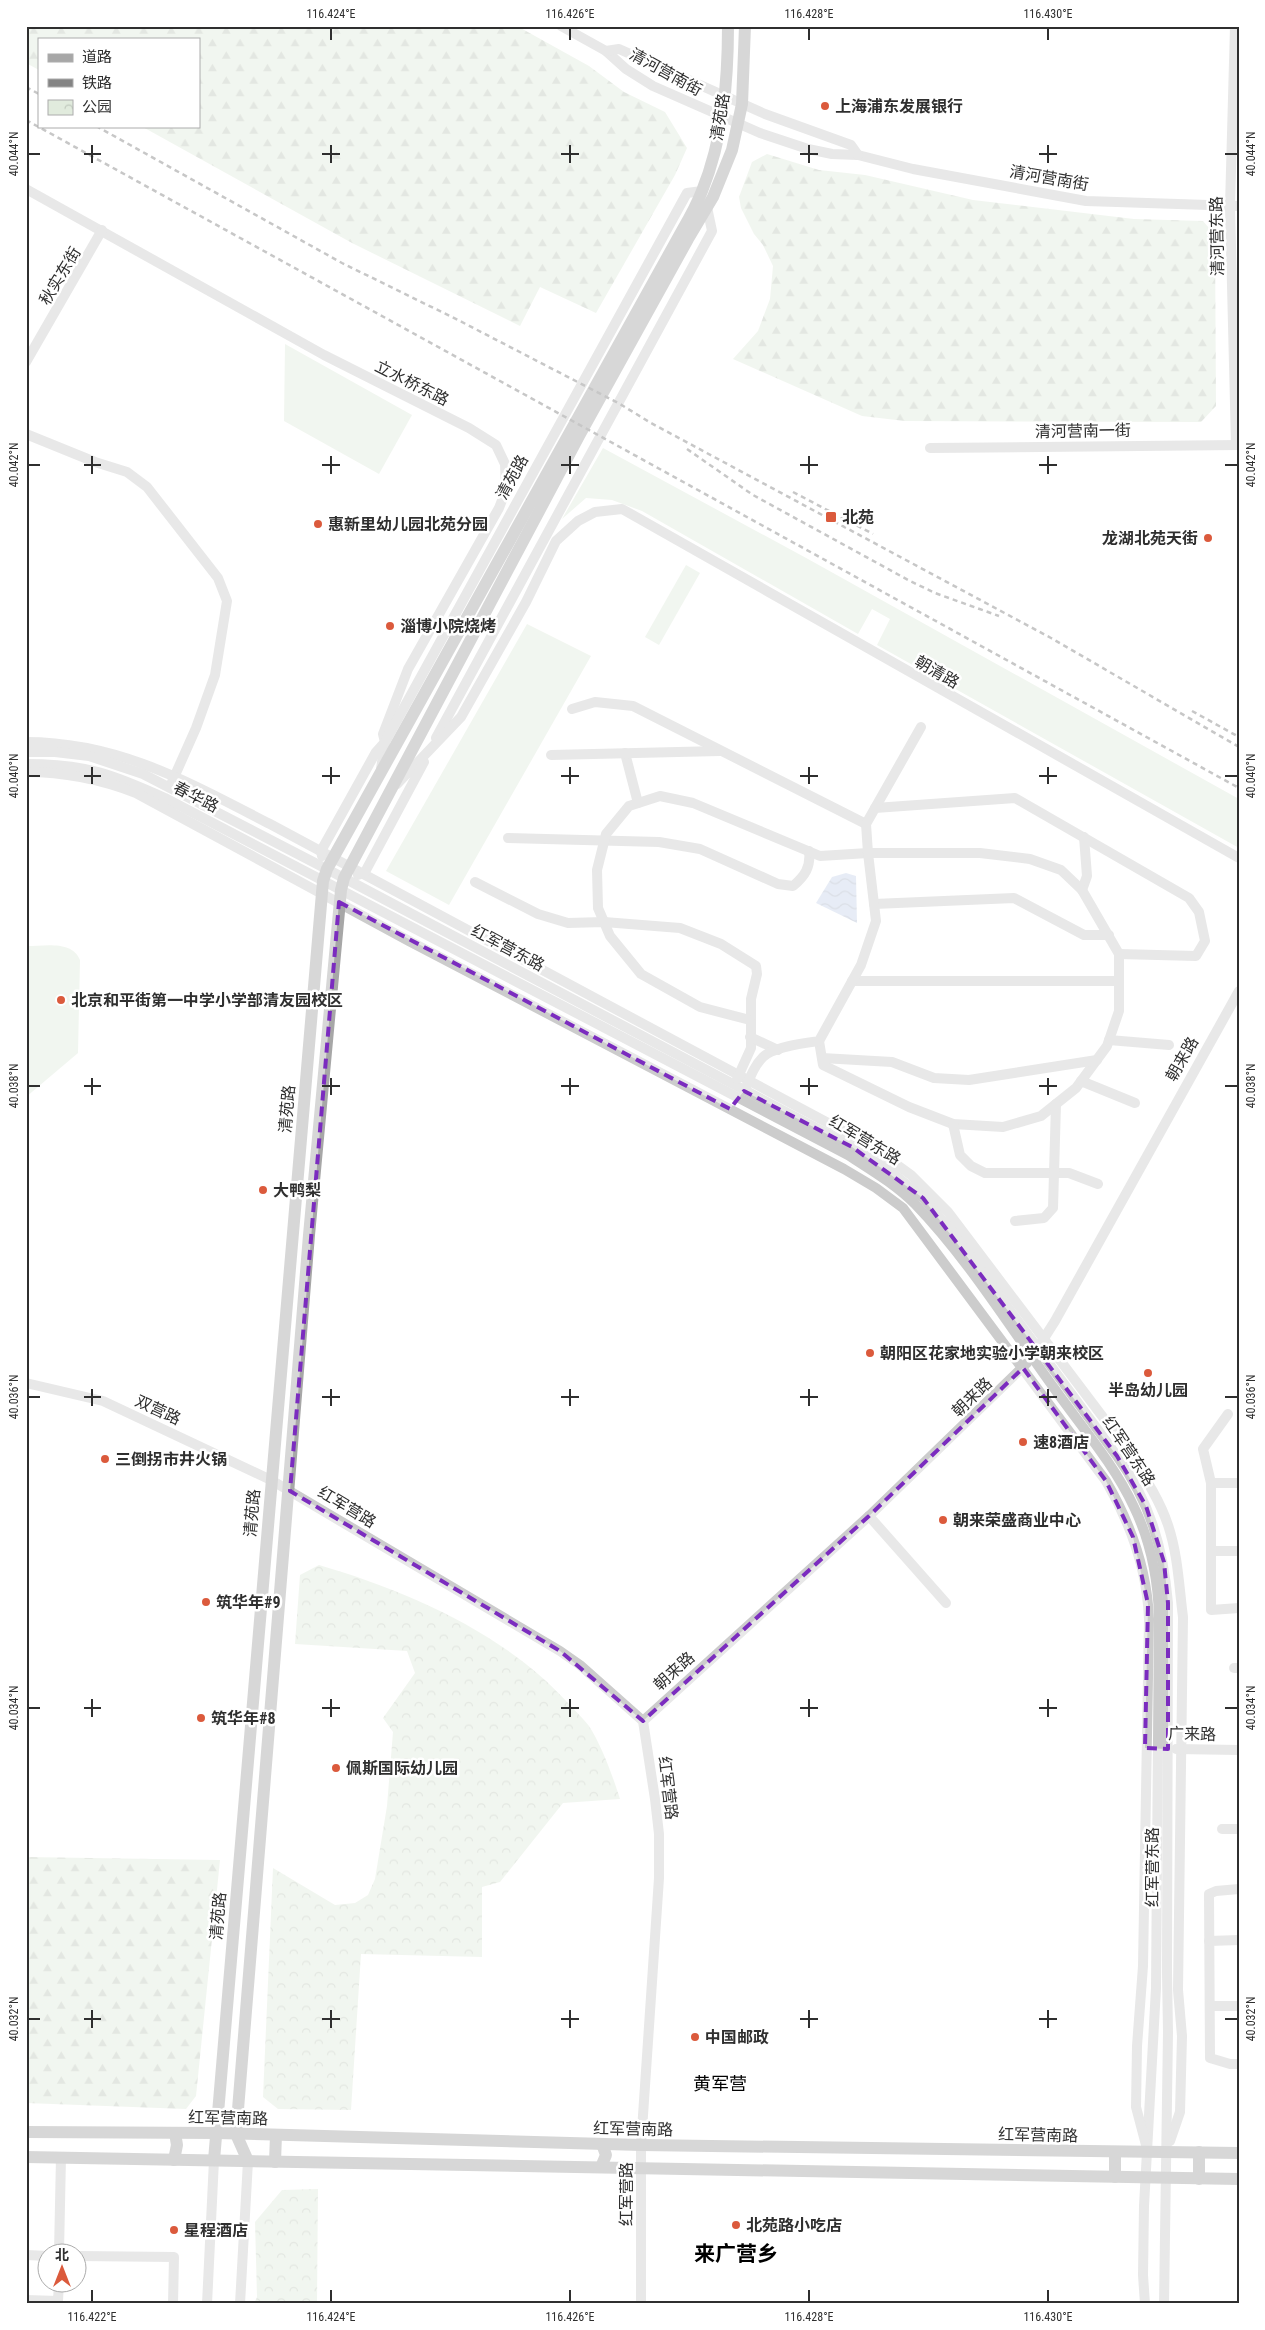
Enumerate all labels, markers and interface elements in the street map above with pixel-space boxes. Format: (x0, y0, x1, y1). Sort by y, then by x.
text: 116.424°E (306, 7, 356, 21)
text: 116.426°E (545, 7, 595, 21)
text: 116.428°E (784, 7, 834, 21)
text: 116.430°E (1023, 7, 1073, 21)
legend (38, 38, 200, 128)
street label: 清河营南街 (626, 44, 706, 100)
text: 道路 (82, 48, 112, 66)
text: 铁路 (82, 74, 112, 92)
street label: 清苑路 (707, 92, 733, 142)
place label: 上海浦东发展银行 (835, 97, 963, 116)
text: 公园 (82, 98, 112, 116)
marker: 上海浦东发展银行 (819, 100, 831, 112)
text: 40.044°N (7, 132, 21, 176)
text: 40.044°N (1244, 132, 1258, 176)
street label: 清河营南街 (1008, 162, 1090, 194)
street label: 清河营东路 (1207, 196, 1227, 276)
street label: 秋实东街 (35, 244, 85, 308)
street label: 立水桥东路 (372, 356, 452, 410)
street label: 清河营南一街 (1035, 421, 1131, 441)
text: 40.042°N (7, 443, 21, 487)
text: 40.042°N (1244, 443, 1258, 487)
street label: 清苑路 (492, 451, 532, 503)
place label: 北苑 (842, 508, 874, 527)
marker: 北苑 (824, 510, 838, 524)
place label: 惠新里幼儿园北苑分园 (328, 515, 488, 534)
marker: 惠新里幼儿园北苑分园 (312, 518, 324, 530)
place label: 龙湖北苑天街 (1102, 529, 1198, 548)
marker: 龙湖北苑天街 (1202, 532, 1214, 544)
place label: 淄博小院烧烤 (400, 617, 496, 636)
marker: 淄博小院烧烤 (384, 620, 396, 632)
street label: 朝清路 (911, 652, 963, 692)
text: 40.040°N (7, 754, 21, 798)
text: 40.040°N (1244, 754, 1258, 798)
street label: 春华路 (170, 778, 222, 816)
street label: 红军营东路 (468, 921, 548, 975)
place label: 北京和平街第一中学小学部清友园校区 (71, 991, 343, 1010)
marker: 北京和平街第一中学小学部清友园校区 (55, 994, 67, 1006)
street label: 朝来路 (1162, 1033, 1202, 1085)
text: 40.038°N (7, 1064, 21, 1108)
text: 40.038°N (1244, 1064, 1258, 1108)
street label: 清苑路 (275, 1084, 299, 1134)
street label: 红军营东路 (826, 1111, 904, 1169)
place label: 大鸭梨 (273, 1181, 321, 1200)
marker: 大鸭梨 (257, 1184, 269, 1196)
place label: 朝阳区花家地实验小学朝来校区 (880, 1344, 1104, 1363)
marker: 朝阳区花家地实验小学朝来校区 (864, 1347, 876, 1359)
marker: 半岛幼儿园 (1142, 1367, 1154, 1379)
street label: 朝来路 (948, 1373, 996, 1421)
text: 40.036°N (7, 1375, 21, 1419)
text: 40.036°N (1244, 1375, 1258, 1419)
place label: 半岛幼儿园 (1108, 1381, 1188, 1400)
street label: 双营路 (132, 1391, 184, 1429)
street label: 红军营东路 (1099, 1413, 1159, 1489)
place label: 速8酒店 (1033, 1433, 1089, 1452)
marker: 速8酒店 (1017, 1436, 1029, 1448)
place label: 三倒拐市井火锅 (115, 1450, 227, 1469)
marker: 三倒拐市井火锅 (99, 1453, 111, 1465)
street label: 红军营路 (315, 1482, 379, 1532)
street label: 清苑路 (240, 1488, 264, 1538)
place label: 朝来荣盛商业中心 (953, 1511, 1081, 1530)
marker: 朝来荣盛商业中心 (937, 1514, 949, 1526)
place label: 筑华年#9 (216, 1593, 281, 1612)
marker: 筑华年#9 (200, 1596, 212, 1608)
street label: 朝来路 (650, 1648, 698, 1694)
text: 40.034°N (7, 1686, 21, 1730)
text: 40.034°N (1244, 1686, 1258, 1730)
place label: 筑华年#8 (211, 1709, 276, 1728)
marker: 筑华年#8 (195, 1712, 207, 1724)
street label: 广来路 (1168, 1724, 1216, 1744)
street label: 红军营路 (655, 1755, 681, 1821)
place label: 佩斯国际幼儿园 (346, 1759, 458, 1778)
marker: 佩斯国际幼儿园 (330, 1762, 342, 1774)
street label: 红军营东路 (1143, 1827, 1162, 1907)
street label: 清苑路 (206, 1891, 230, 1941)
text: 40.032°N (7, 1997, 21, 2041)
text: 40.032°N (1244, 1997, 1258, 2041)
place label: 中国邮政 (705, 2028, 769, 2047)
marker: 中国邮政 (689, 2031, 701, 2043)
district label: 黄军营 (693, 2073, 747, 2094)
street label: 红军营南路 (188, 2108, 268, 2128)
street label: 红军营南路 (593, 2119, 673, 2139)
street label: 红军营南路 (998, 2125, 1078, 2145)
street label: 红军营路 (617, 2162, 636, 2226)
place label: 北苑路小吃店 (746, 2216, 842, 2235)
marker: 北苑路小吃店 (730, 2219, 742, 2231)
place label: 星程酒店 (184, 2221, 248, 2240)
marker: 星程酒店 (168, 2224, 180, 2236)
north arrow (38, 2242, 88, 2292)
district label: 来广营乡 (694, 2242, 778, 2266)
text: 北 (55, 2247, 69, 2263)
text: 116.422°E (67, 2310, 117, 2324)
text: 116.424°E (306, 2310, 356, 2324)
text: 116.426°E (545, 2310, 595, 2324)
text: 116.428°E (784, 2310, 834, 2324)
text: 116.430°E (1023, 2310, 1073, 2324)

